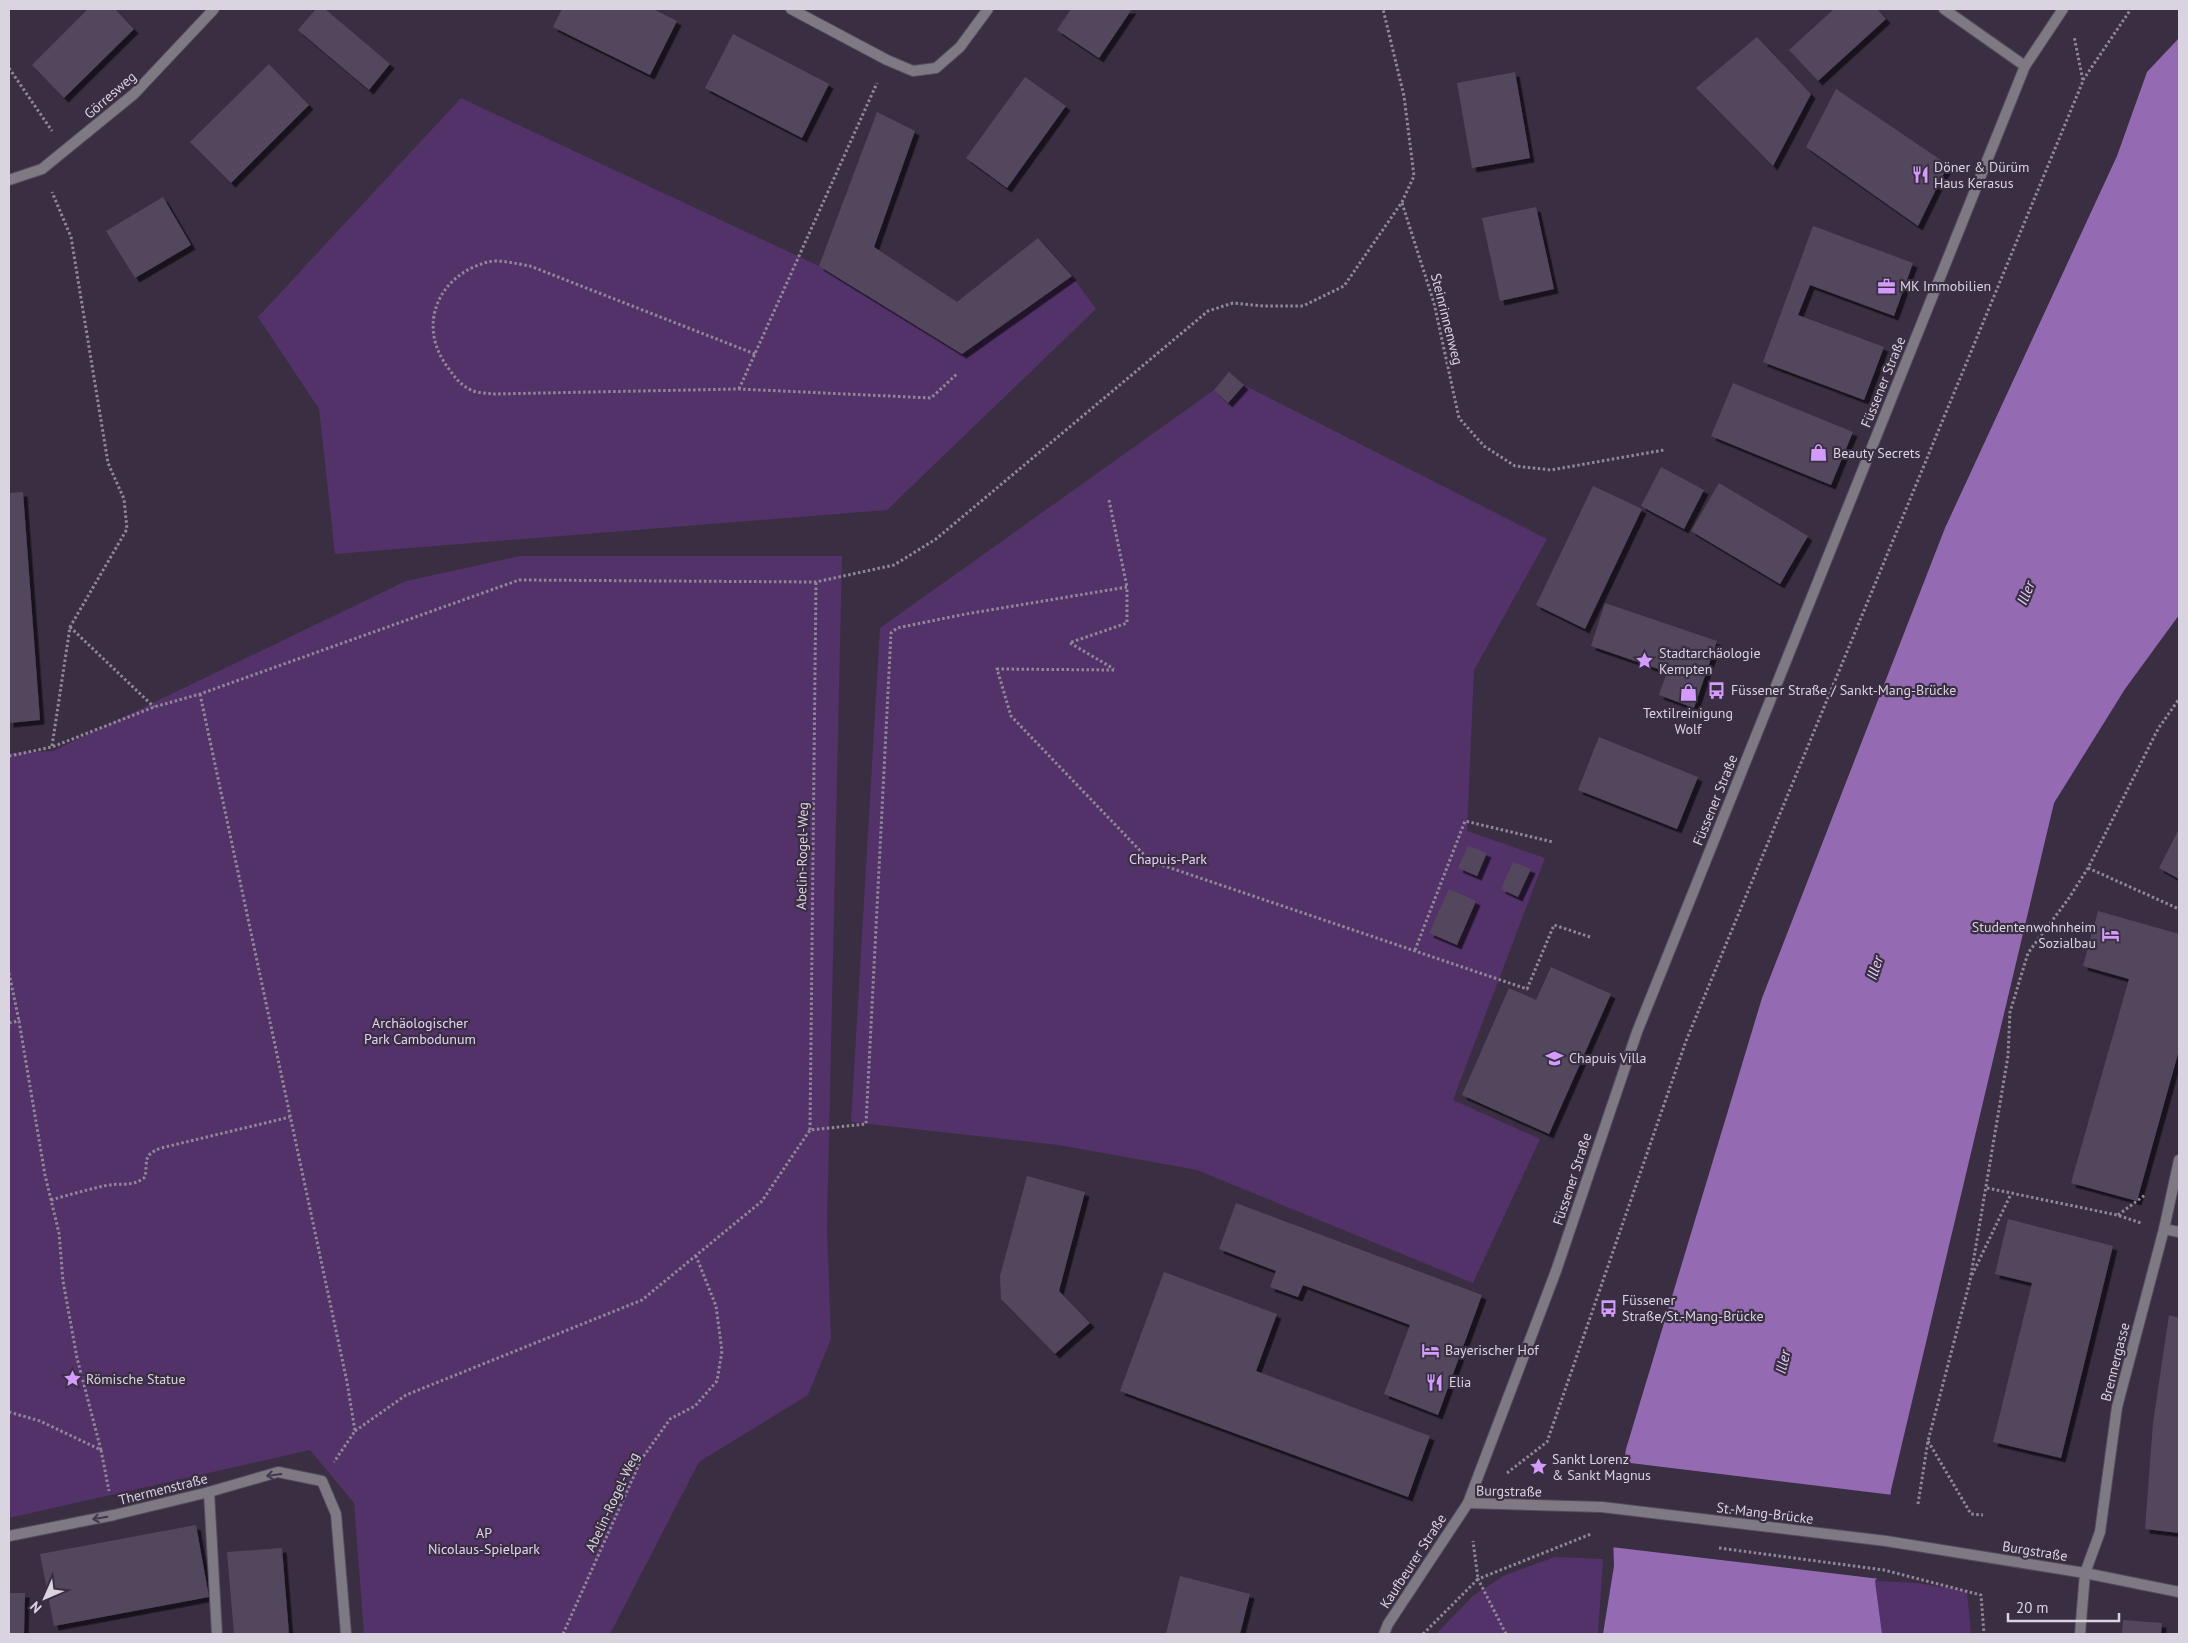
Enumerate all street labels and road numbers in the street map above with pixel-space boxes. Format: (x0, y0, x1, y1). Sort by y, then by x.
street label: Görresweg (80, 67, 140, 123)
street label: Steinrinnenweg (1427, 271, 1467, 367)
street label: Füssener Straße (1857, 334, 1909, 430)
street label: Füssener Straße (1689, 752, 1741, 848)
street label: Abelin-Rogel-Weg (792, 802, 812, 910)
street label: Füssener Straße (1549, 1130, 1595, 1228)
street label: Brennergasse (2097, 1321, 2133, 1403)
street label: Abelin-Rogel-Weg (581, 1449, 643, 1555)
street label: Thermenstraße (117, 1469, 209, 1509)
street label: Burgstraße (1476, 1481, 1542, 1501)
street label: St.-Mang-Brücke (1716, 1498, 1814, 1528)
street label: Kaufbeurer Straße (1376, 1510, 1450, 1612)
street label: Burgstraße (2001, 1537, 2069, 1565)

